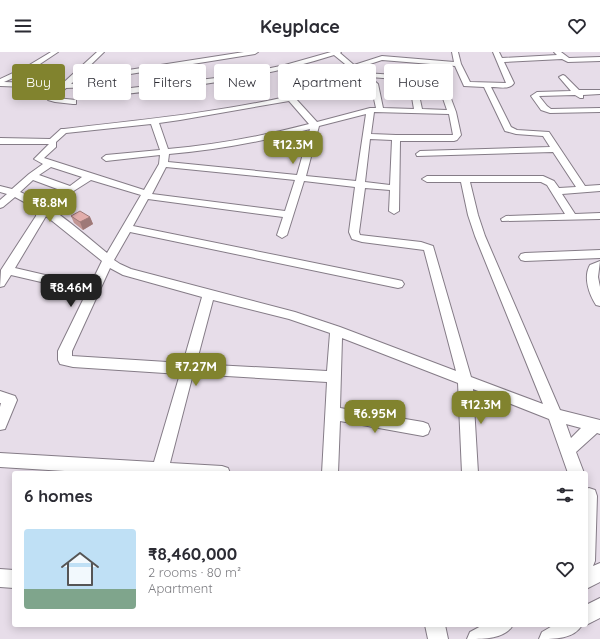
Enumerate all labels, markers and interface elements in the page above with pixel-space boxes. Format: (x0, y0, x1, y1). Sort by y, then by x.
icon: menu (12, 15, 34, 37)
text: Keyplace (260, 15, 340, 38)
icon: heart (566, 15, 588, 37)
chip: Buy (12, 64, 65, 100)
chip: Rent (73, 64, 131, 100)
chip: Filters (139, 64, 206, 100)
chip: New (214, 64, 270, 100)
chip: Apartment (278, 64, 376, 100)
chip: House (384, 64, 453, 100)
pin: ₹12.3M (260, 131, 326, 165)
text: ₹12.3M (273, 136, 313, 152)
pin: ₹8.8M (22, 189, 78, 223)
text: ₹8.8M (32, 194, 68, 210)
pin: ₹8.46M (38, 274, 104, 308)
text: ₹8.46M (50, 279, 92, 295)
pin: ₹7.27M (163, 353, 229, 387)
text: ₹7.27M (175, 358, 217, 374)
pin: ₹12.3M (448, 391, 514, 425)
text: ₹12.3M (461, 396, 501, 412)
pin: ₹6.95M (342, 400, 408, 434)
text: ₹6.95M (353, 405, 397, 421)
icon: filters (554, 484, 576, 506)
text: 6 homes (24, 485, 93, 506)
text: ₹8,460,000 (148, 543, 237, 564)
icon: home (56, 545, 104, 593)
icon: heart (554, 558, 576, 580)
text: 2 rooms · 80 m² (148, 564, 241, 580)
text: Apartment (148, 580, 213, 596)

